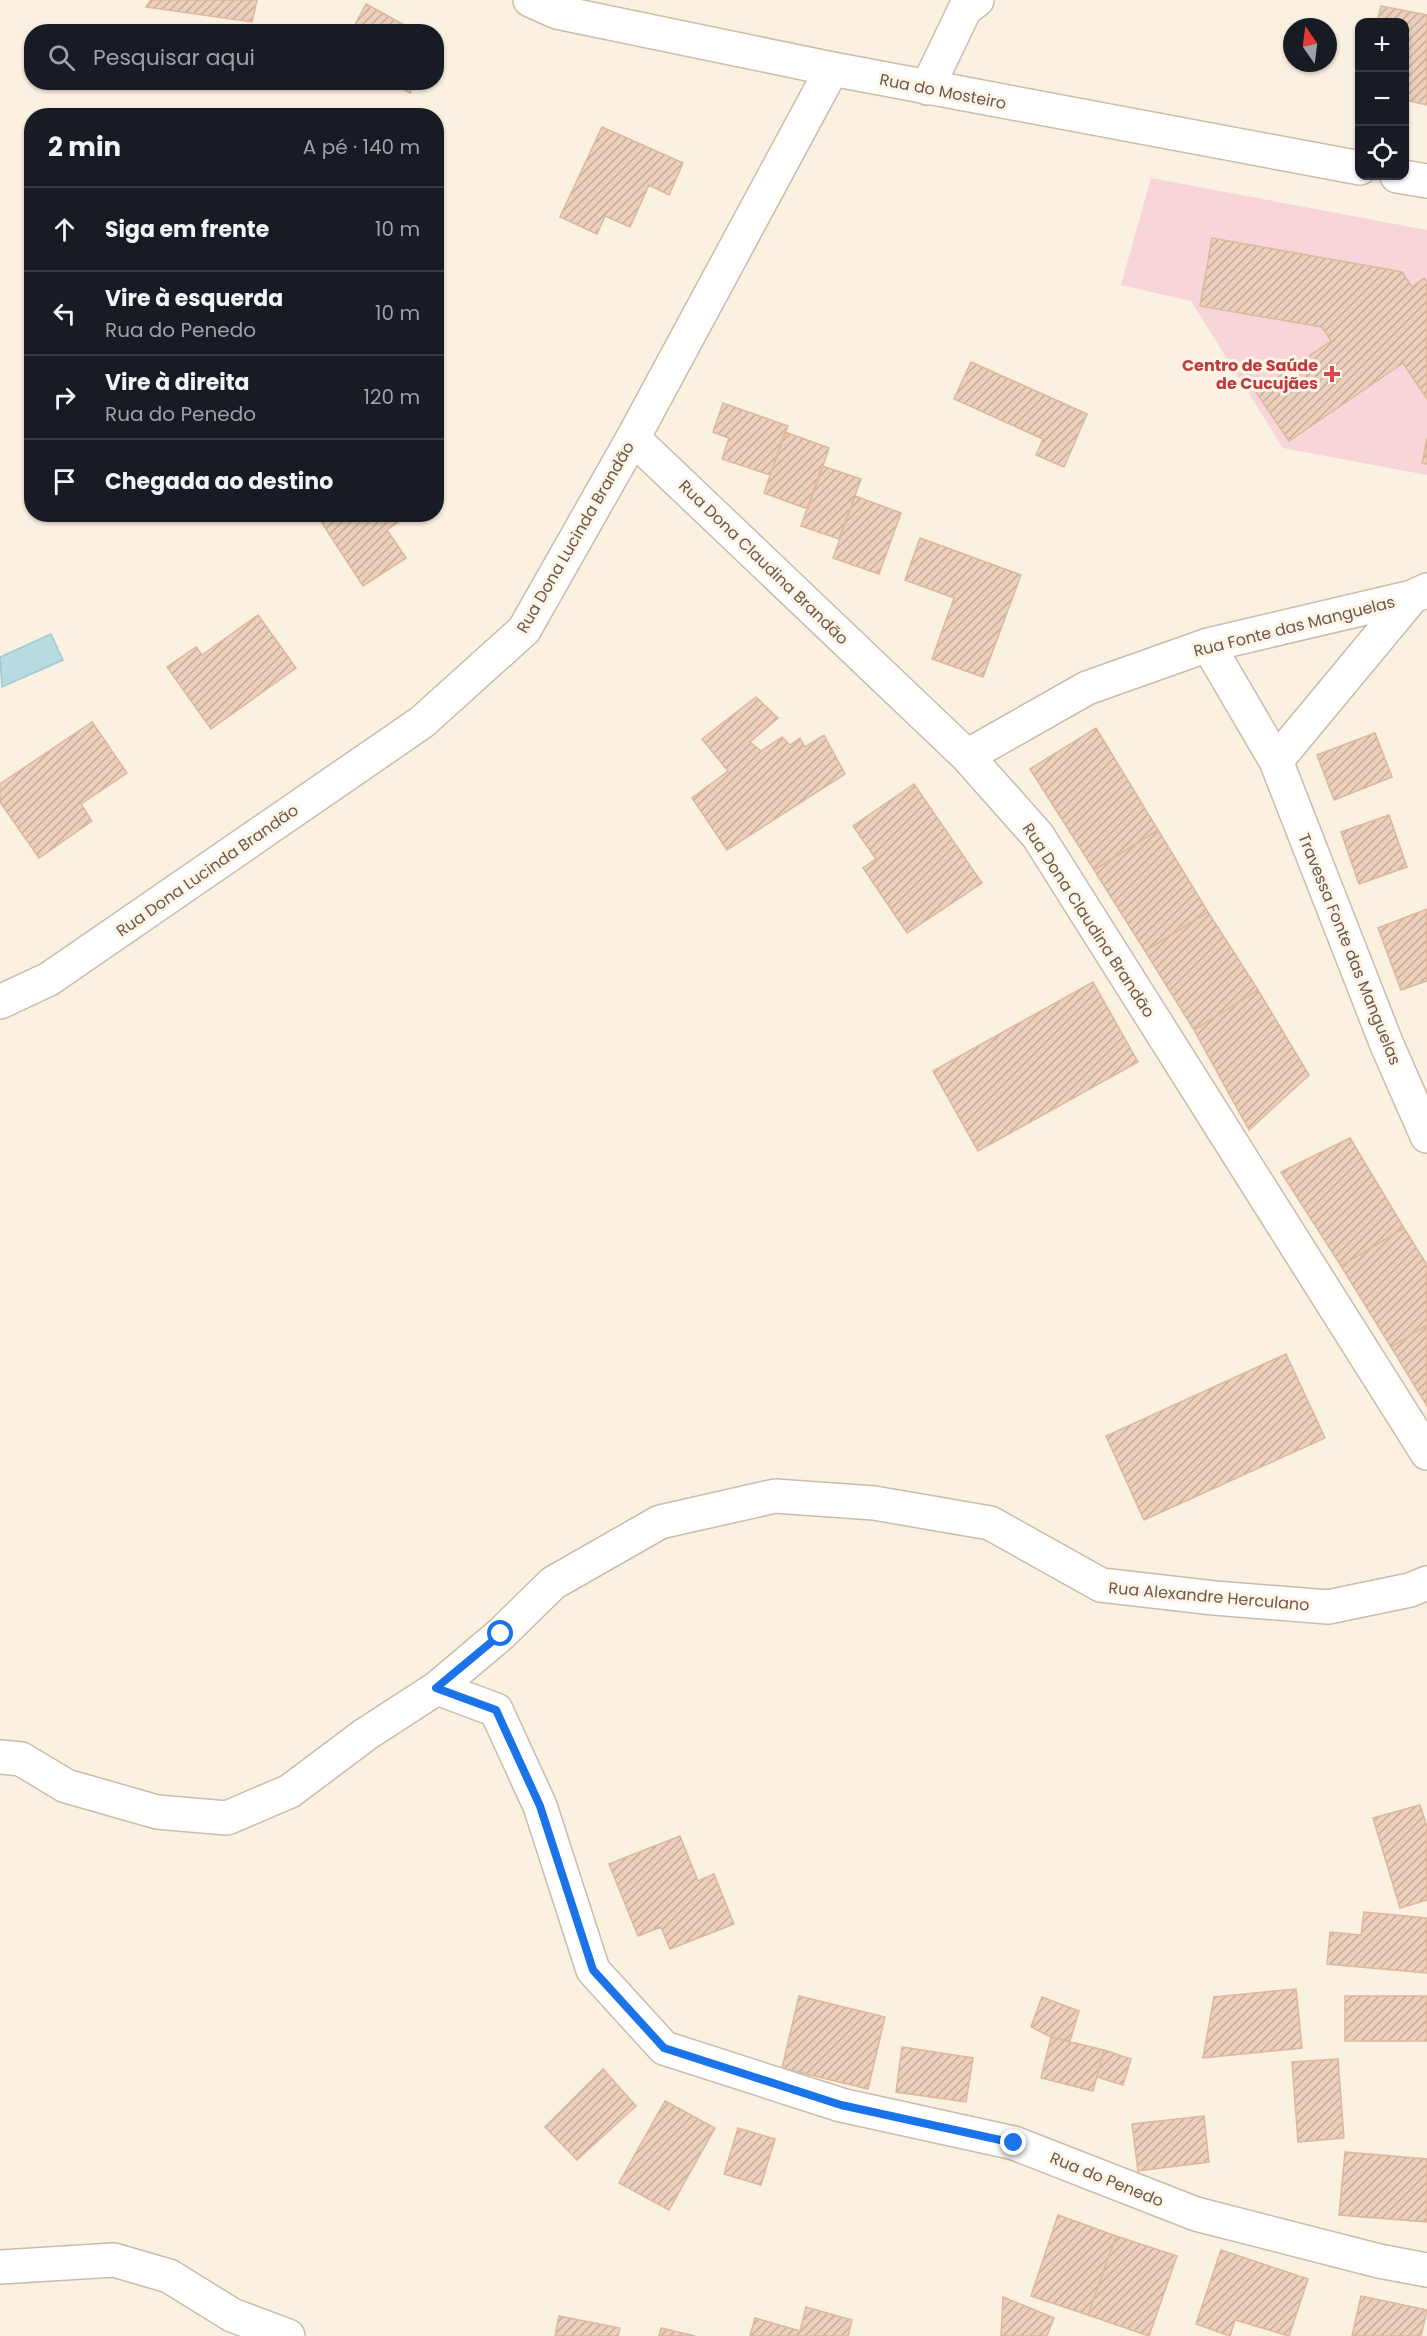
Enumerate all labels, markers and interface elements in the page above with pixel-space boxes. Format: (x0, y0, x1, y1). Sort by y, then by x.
north arrow (1283, 18, 1337, 72)
map controls (1355, 18, 1409, 180)
button: + (1355, 18, 1409, 72)
search box (24, 24, 444, 90)
icon: search (45, 41, 78, 74)
text: Pesquisar aqui (93, 42, 255, 73)
street label: Rua do Mosteiro (878, 68, 1008, 115)
button: − (1355, 72, 1409, 126)
button: locate (1355, 126, 1409, 180)
text: 2 min (48, 129, 121, 165)
text: A pé · 140 m (303, 133, 420, 161)
icon: ahead (48, 213, 81, 246)
text: Siga em frente (105, 214, 269, 245)
text: 10 m (375, 215, 420, 243)
text: Vire à esquerda (105, 283, 283, 314)
icon: left (48, 297, 81, 330)
text: 10 m (375, 299, 420, 327)
text: Rua do Penedo (105, 316, 256, 344)
place label: Centro de Saúde de Cucujães (1182, 354, 1318, 395)
marker: Centro de Saúde de Cucujães (1323, 365, 1341, 383)
text: Vire à direita (105, 367, 250, 398)
icon: right (48, 381, 81, 414)
text: 120 m (364, 383, 420, 411)
text: Rua do Penedo (105, 400, 256, 428)
street label: Rua Dona Lucinda Brandão (511, 437, 640, 637)
icon: arrive (48, 465, 81, 498)
text: Chegada ao destino (105, 466, 333, 497)
street label: Rua Dona Claudina Brandão (674, 475, 854, 650)
street label: Rua Fonte das Manguelas (1191, 590, 1397, 663)
street label: Rua Dona Lucinda Brandão (112, 799, 303, 942)
street label: Rua Dona Claudina Brandão (1017, 818, 1160, 1022)
street label: Travessa Fonte das Manguelas (1292, 830, 1407, 1068)
street label: Rua Alexandre Herculano (1108, 1576, 1310, 1617)
route start (487, 1620, 513, 1646)
route end (1000, 2129, 1026, 2155)
street label: Rua do Penedo (1047, 2146, 1167, 2213)

